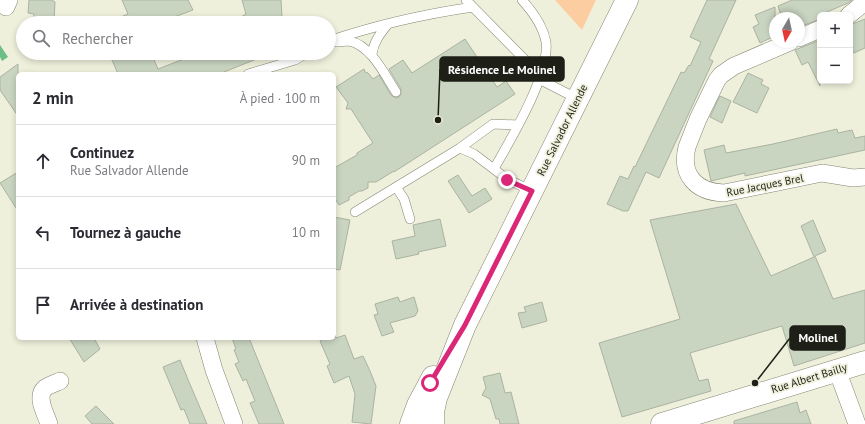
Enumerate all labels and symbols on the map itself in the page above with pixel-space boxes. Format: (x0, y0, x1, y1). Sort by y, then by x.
north arrow (769, 12, 805, 48)
callout: Résidence Le Molinel (440, 57, 564, 81)
text: Résidence Le Molinel (448, 62, 557, 77)
street label: Rue Salvador Allende (534, 82, 590, 178)
route end (498, 171, 516, 189)
street label: Rue Jacques Brel (725, 171, 805, 199)
callout: Molinel (790, 326, 845, 350)
text: Molinel (799, 330, 838, 345)
street label: Rue Albert Bailly (769, 360, 850, 396)
route start (421, 374, 439, 392)

